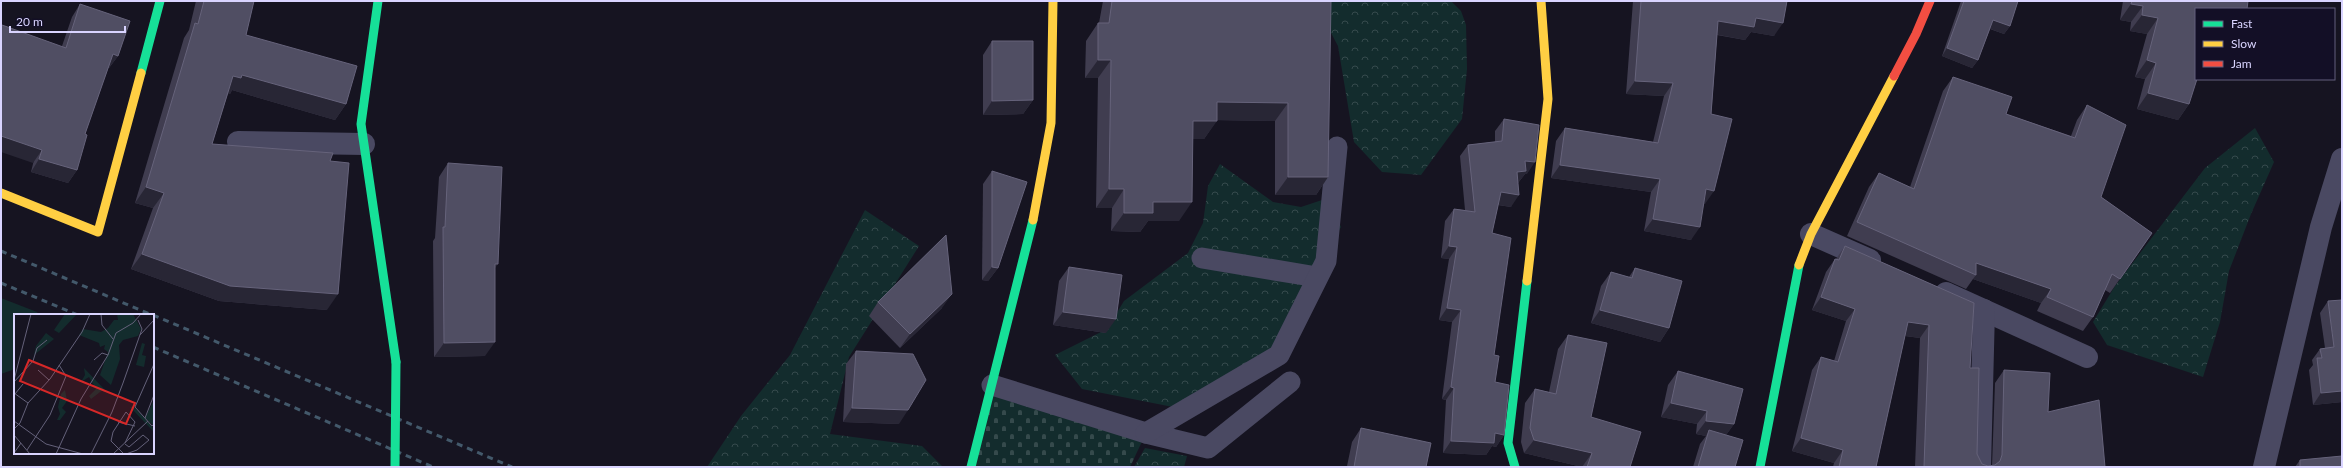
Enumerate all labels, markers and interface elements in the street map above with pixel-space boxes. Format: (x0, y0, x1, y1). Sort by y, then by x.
scale bar (10, 8, 125, 34)
legend (2195, 8, 2335, 80)
text: 20 m (16, 14, 43, 29)
text: Fast (2231, 16, 2253, 31)
text: Slow (2231, 36, 2257, 51)
text: Jam (2231, 56, 2252, 71)
inset map (14, 314, 154, 454)

